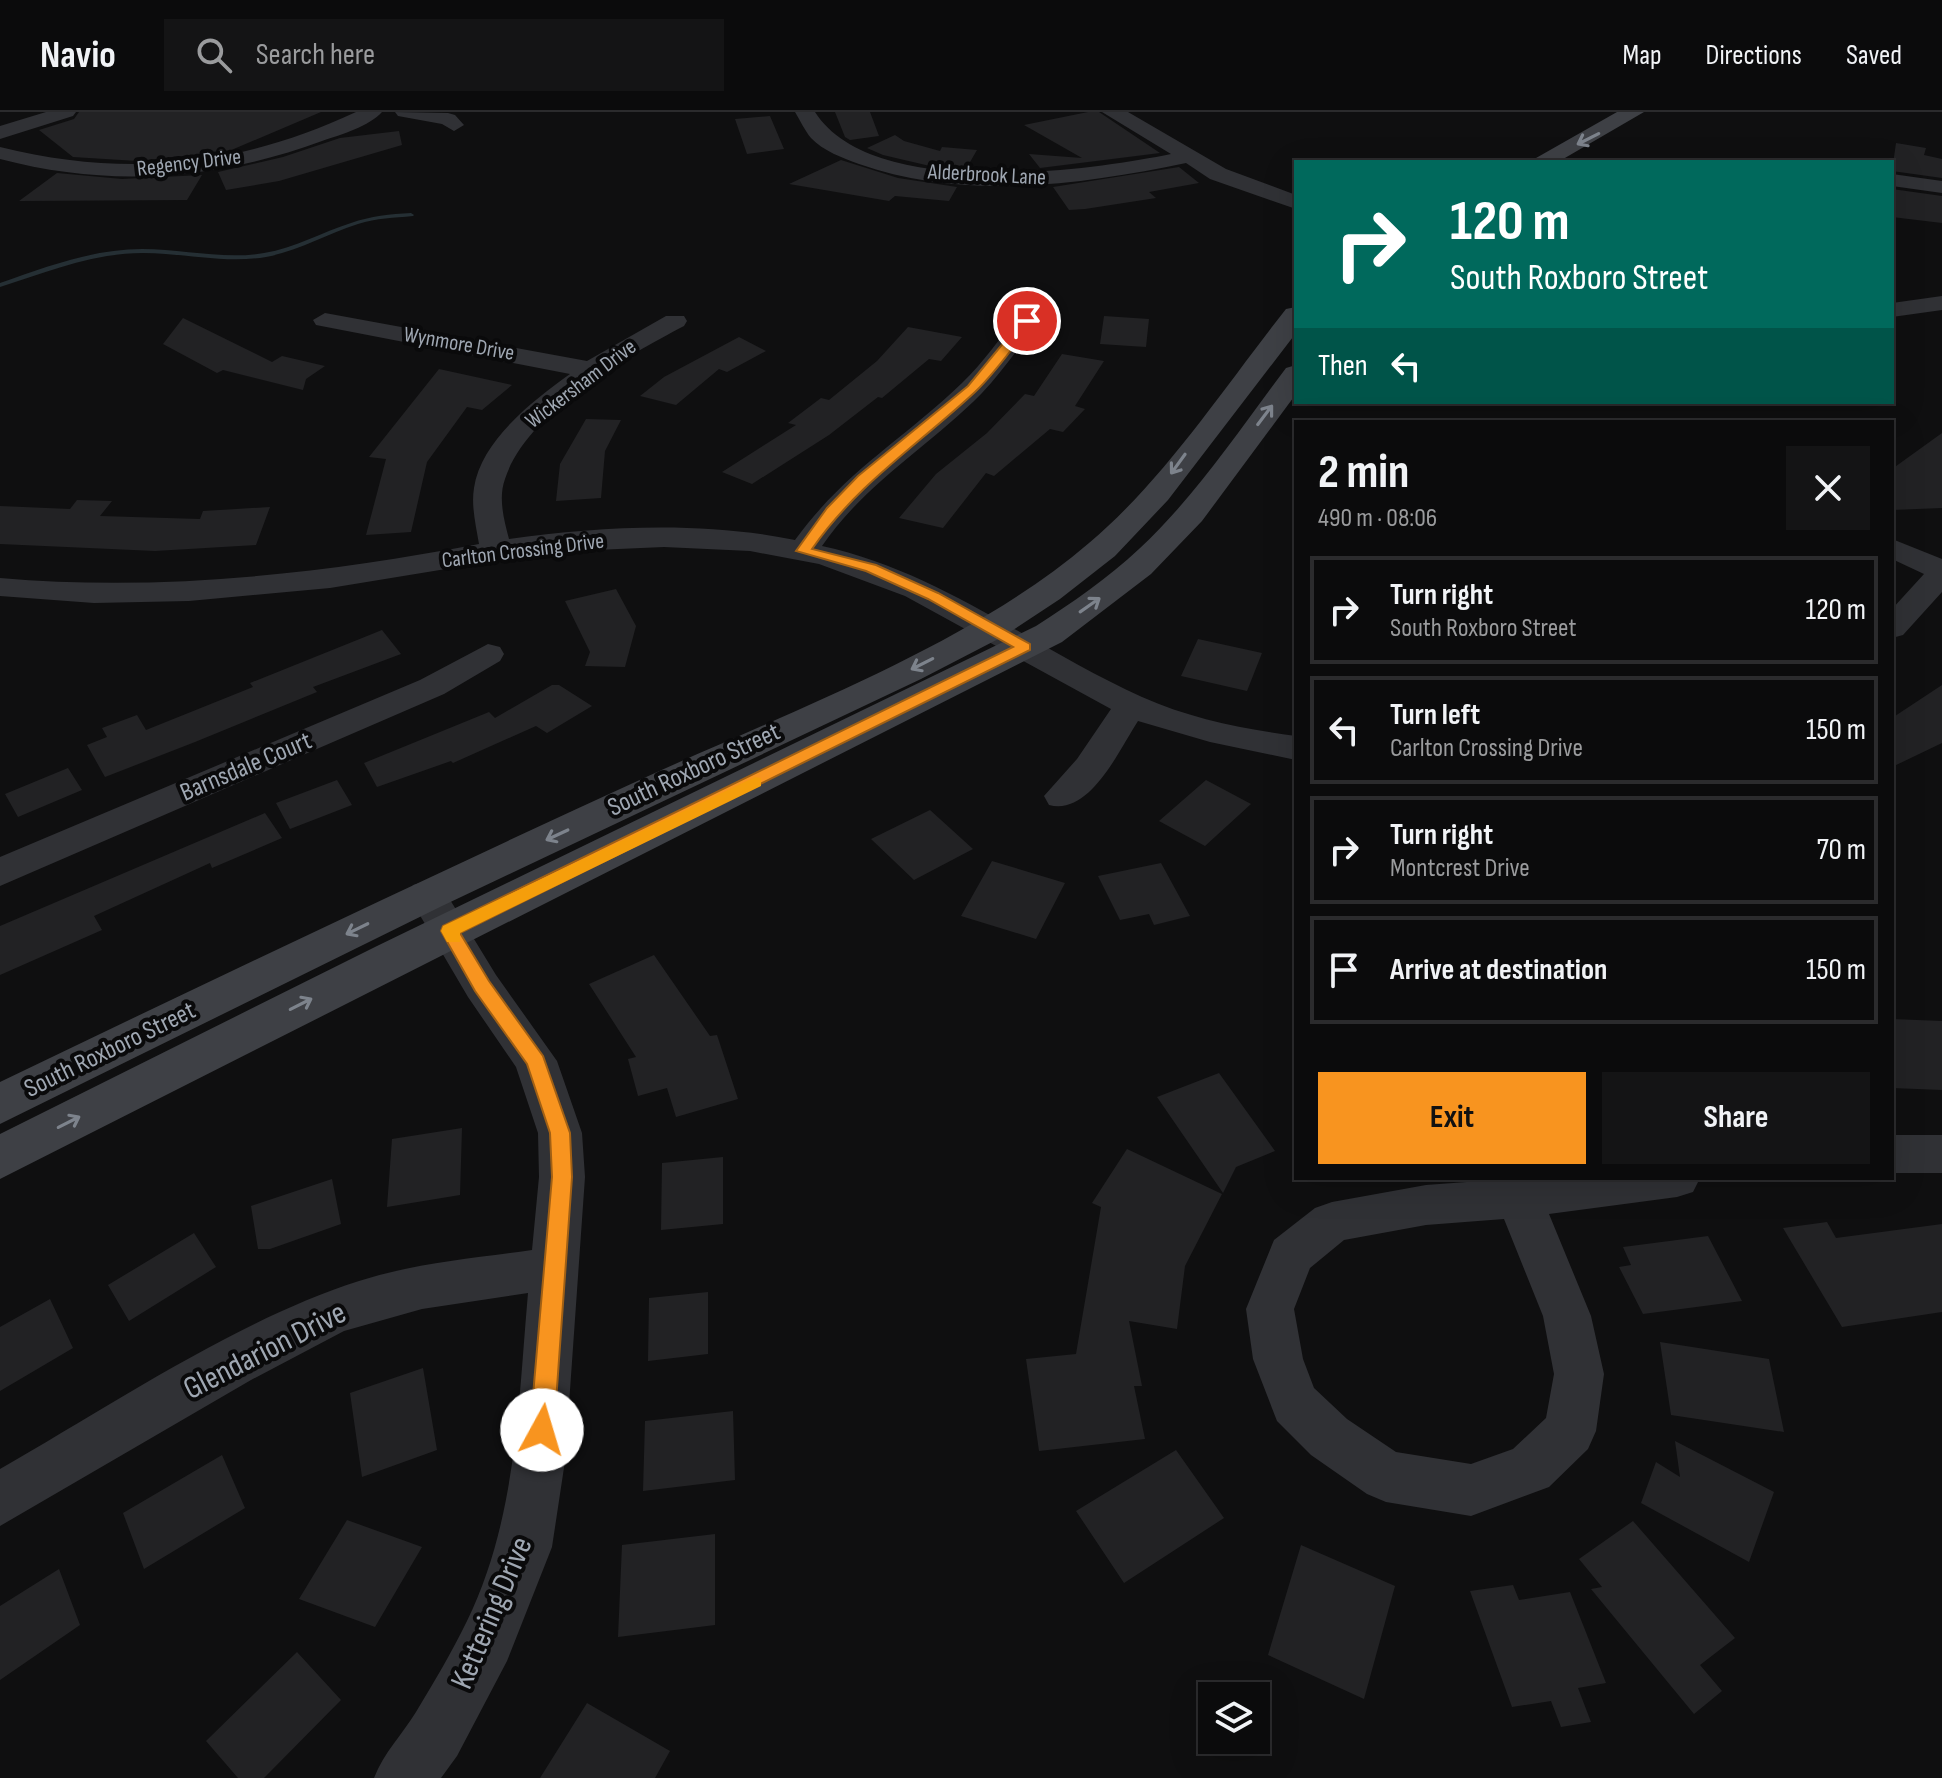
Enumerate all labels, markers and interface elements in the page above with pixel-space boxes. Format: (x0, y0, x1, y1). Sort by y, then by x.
search box (164, 19, 724, 91)
text: Navio (40, 33, 116, 78)
icon: search (192, 33, 236, 77)
text: Search here (256, 37, 375, 73)
text: Map (1623, 39, 1662, 72)
text: Directions (1706, 39, 1802, 72)
text: Saved (1846, 39, 1902, 72)
one-way arrow (1577, 131, 1601, 147)
street label: Regency Drive (135, 143, 243, 183)
street label: Alderbrook Lane (926, 158, 1047, 192)
text: 120 m (1450, 189, 1570, 256)
icon: right (1318, 192, 1422, 296)
text: South Roxboro Street (1450, 257, 1708, 300)
pin (993, 287, 1061, 355)
icon: arrive (1005, 299, 1049, 343)
street label: Wynmore Drive (401, 321, 517, 367)
street label: Wickersham Drive (520, 334, 642, 434)
icon: left (1384, 344, 1428, 388)
text: Then (1318, 348, 1368, 384)
one-way arrow (1256, 405, 1273, 426)
text: 2 min (1318, 444, 1409, 501)
button: close (1786, 446, 1870, 530)
one-way arrow (1170, 452, 1187, 474)
text: 490 m · 08:06 (1318, 503, 1437, 534)
street label: Carlton Crossing Drive (440, 528, 606, 574)
text: Turn right (1390, 577, 1493, 613)
icon: right (1322, 588, 1366, 632)
text: 120 m (1805, 592, 1866, 628)
one-way arrow (1079, 597, 1101, 613)
text: South Roxboro Street (1390, 613, 1576, 644)
one-way arrow (911, 657, 935, 672)
text: Turn left (1390, 697, 1480, 733)
icon: left (1322, 708, 1366, 752)
text: 150 m (1806, 712, 1866, 748)
street label: South Roxboro Street (603, 717, 785, 823)
street label: Barnsdale Court (176, 725, 316, 809)
text: Carlton Crossing Drive (1390, 733, 1583, 764)
text: Turn right (1390, 817, 1493, 853)
one-way arrow (545, 828, 569, 843)
icon: right (1322, 828, 1366, 872)
text: 70 m (1817, 832, 1866, 868)
text: Montcrest Drive (1390, 853, 1530, 884)
one-way arrow (345, 922, 369, 937)
icon: arrive (1322, 948, 1366, 992)
text: Arrive at destination (1390, 952, 1607, 988)
text: 150 m (1806, 952, 1866, 988)
street label: South Roxboro Street (19, 995, 201, 1105)
one-way arrow (289, 996, 313, 1012)
button: Exit (1318, 1072, 1586, 1164)
button: Share (1602, 1072, 1870, 1164)
one-way arrow (57, 1114, 81, 1130)
street label: Glendarion Drive (177, 1293, 353, 1409)
position arrow (500, 1388, 584, 1472)
street label: Kettering Drive (443, 1531, 541, 1695)
map controls (1198, 1682, 1270, 1754)
button: layers (1198, 1682, 1270, 1754)

